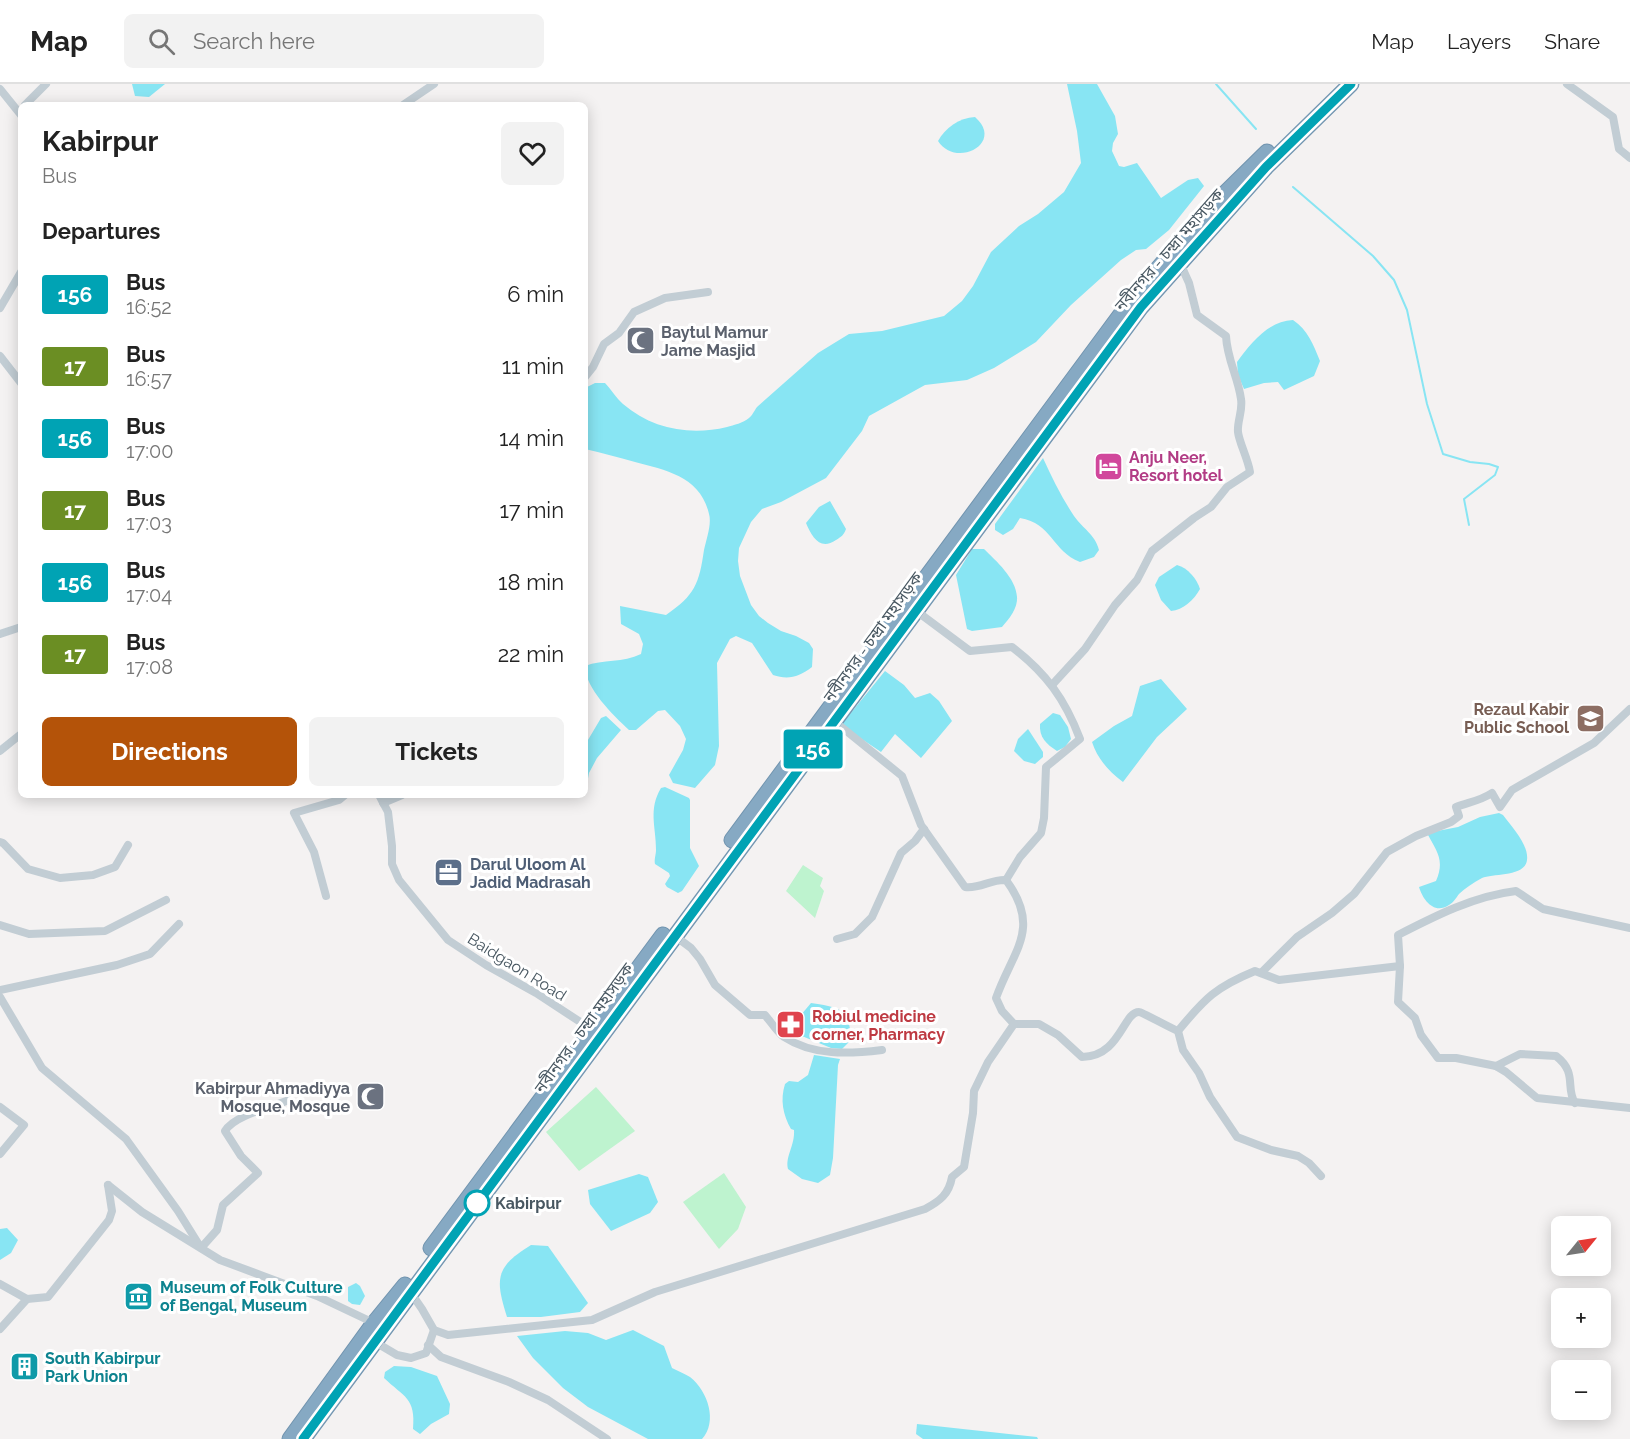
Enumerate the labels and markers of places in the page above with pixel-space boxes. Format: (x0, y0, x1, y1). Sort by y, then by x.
place label: Baytul Mamur Jame Masjid (661, 323, 768, 360)
mosque icon: Baytul Mamur Jame Masjid (624, 325, 656, 357)
place label: Anju Neer, Resort hotel (1129, 448, 1224, 485)
hotel icon: Anju Neer, Resort hotel (1092, 450, 1124, 482)
place label: Rezaul Kabir Public School (1464, 700, 1570, 737)
school or university icon: Rezaul Kabir Public School (1574, 702, 1606, 734)
place label: Darul Uloom Al Jadid Madrasah (470, 855, 591, 892)
office icon: Darul Uloom Al Jadid Madrasah (433, 857, 465, 889)
place label: Robiul medicine corner, Pharmacy (812, 1007, 945, 1044)
pharmacy icon: Robiul medicine corner, Pharmacy (775, 1009, 807, 1041)
place label: Kabirpur Ahmadiyya Mosque, Mosque (195, 1079, 350, 1116)
mosque icon: Kabirpur Ahmadiyya Mosque, Mosque (355, 1081, 387, 1113)
marker: Kabirpur (464, 1190, 490, 1216)
place label: Kabirpur (495, 1194, 561, 1213)
place label: Museum of Folk Culture of Bengal, Museum (160, 1278, 343, 1315)
museum icon: Museum of Folk Culture of Bengal, Museum (123, 1280, 155, 1312)
place label: South Kabirpur Park Union (45, 1349, 160, 1386)
building icon: South Kabirpur Park Union (8, 1351, 40, 1383)

